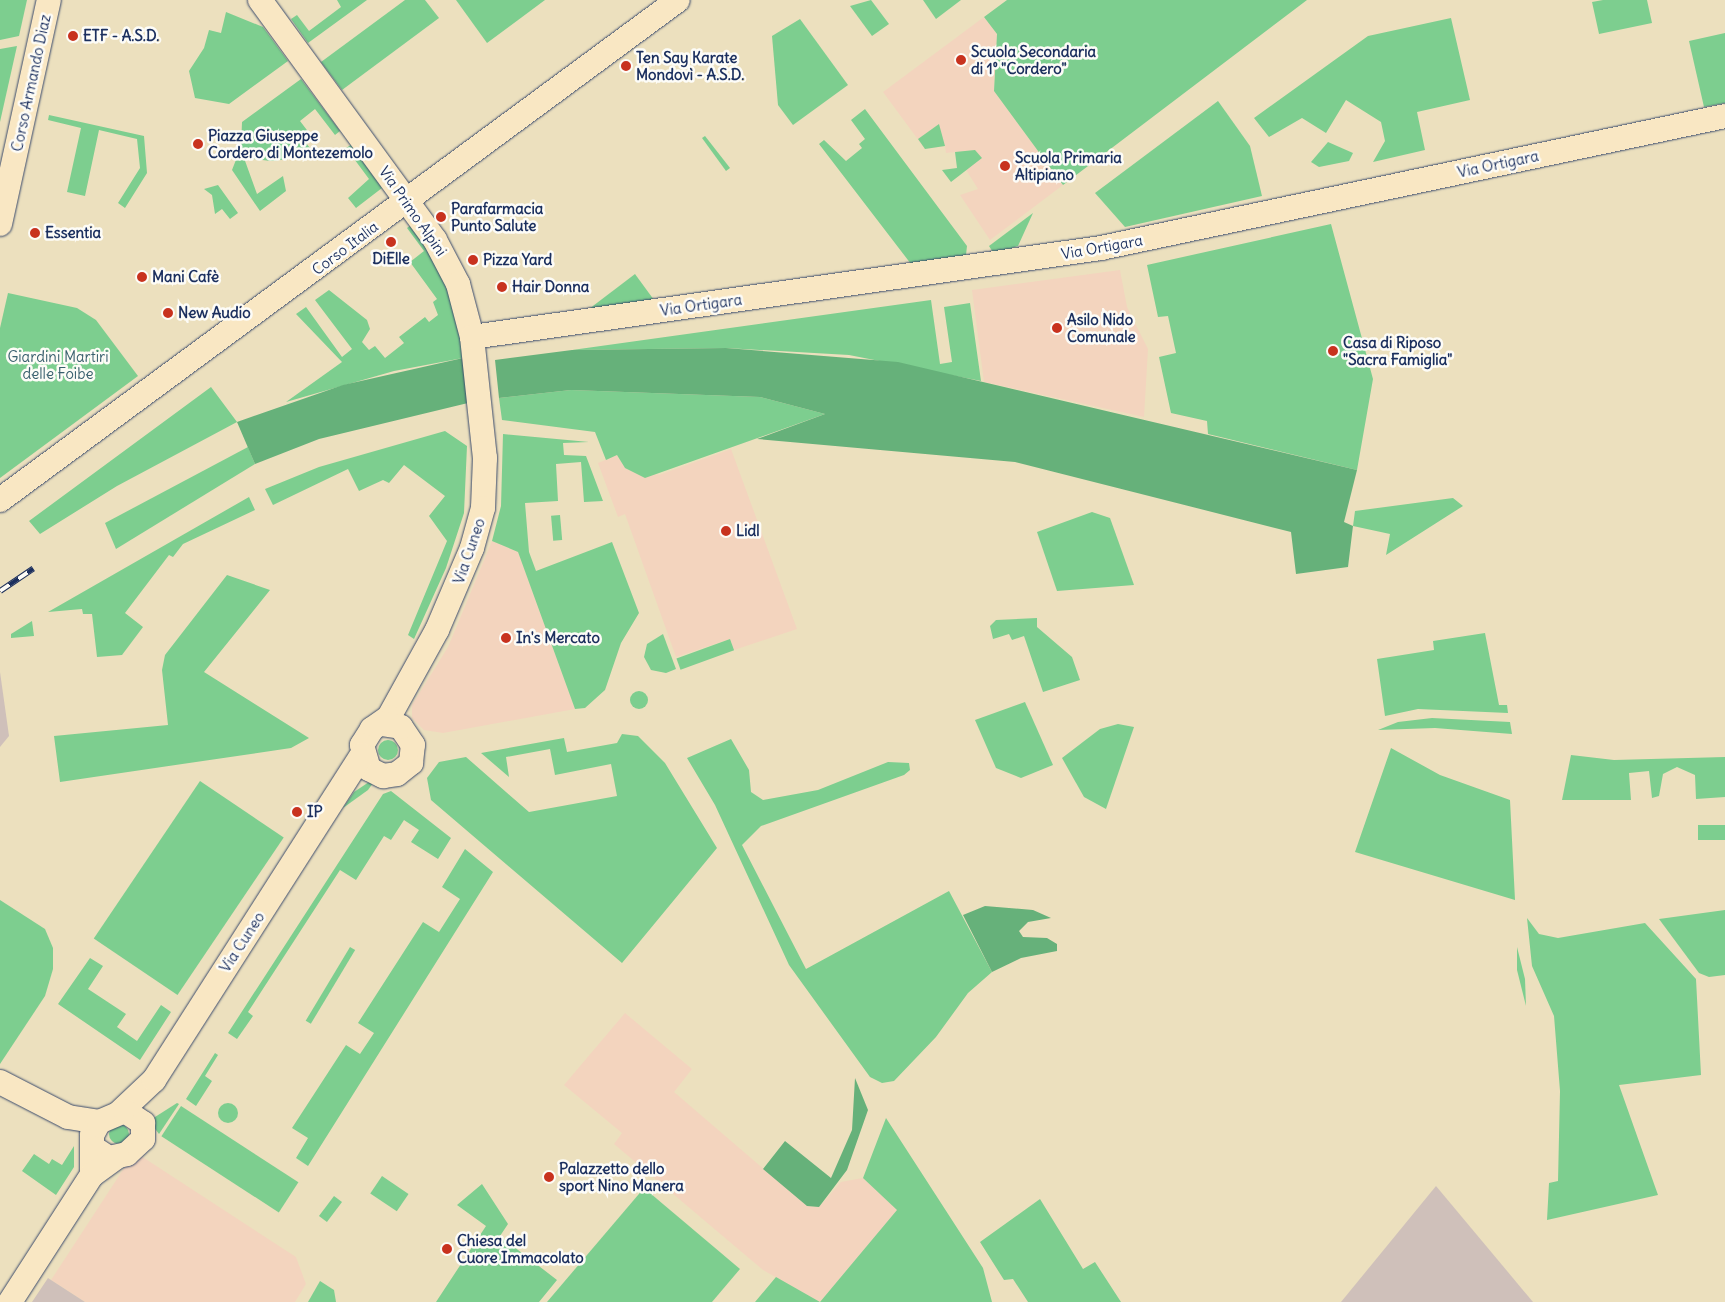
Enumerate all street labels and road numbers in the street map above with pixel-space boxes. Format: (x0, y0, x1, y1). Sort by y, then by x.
street label: Corso Armando Diaz (8, 13, 54, 153)
street label: Via Ortigara (1456, 147, 1540, 181)
street label: Via Primo Alpini (375, 163, 451, 259)
street label: Corso Italia (308, 217, 382, 279)
street label: Via Ortigara (1060, 231, 1144, 263)
street label: Via Ortigara (659, 290, 743, 320)
street label: Via Cuneo (449, 516, 489, 586)
street label: Via Cuneo (216, 908, 268, 976)

